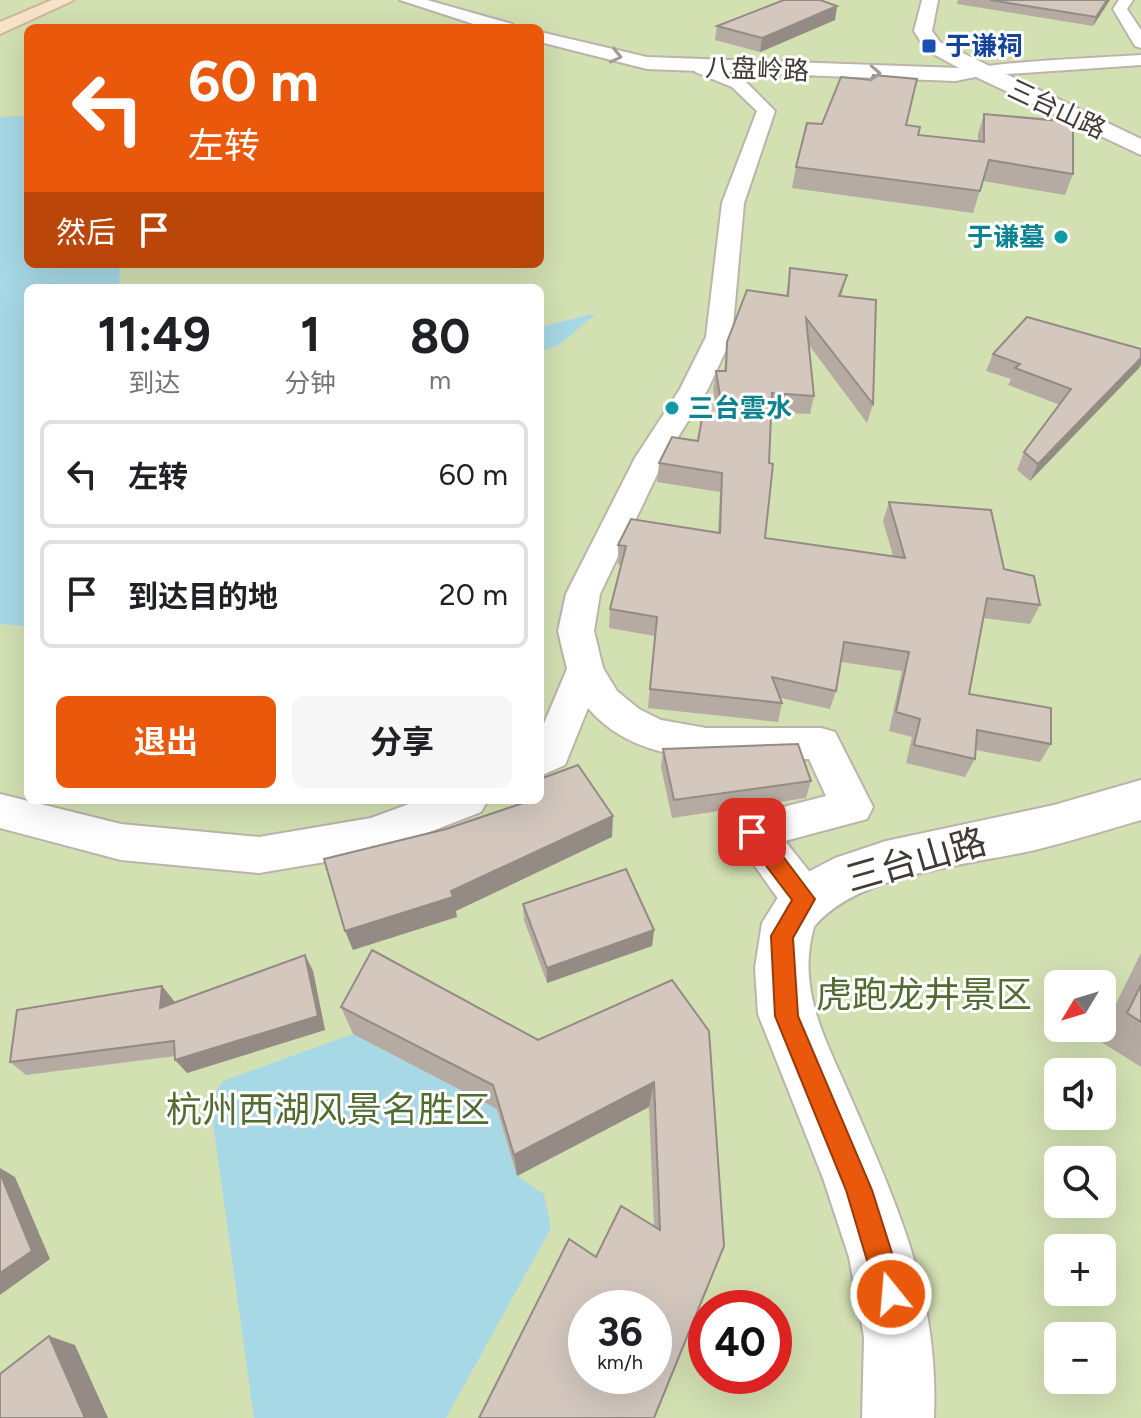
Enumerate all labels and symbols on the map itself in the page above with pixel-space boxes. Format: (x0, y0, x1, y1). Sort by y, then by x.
place label: 于谦祠 (945, 30, 1023, 62)
marker: 于谦祠 (920, 37, 938, 55)
one-way arrow (608, 47, 622, 64)
street label: 八盘岭路 (704, 51, 810, 87)
one-way arrow (869, 64, 882, 81)
street label: 三台山路 (1003, 73, 1111, 145)
place label: 于谦墓 (967, 221, 1045, 253)
marker: 于谦墓 (1052, 228, 1070, 246)
place label: 三台雲水 (688, 392, 792, 424)
marker: 三台雲水 (663, 399, 681, 417)
pin (718, 798, 786, 866)
street label: 三台山路 (841, 819, 991, 901)
north arrow (1044, 970, 1116, 1042)
park label: 虎跑龙井景区 (816, 973, 1032, 1016)
park label: 杭州西湖风景名胜区 (166, 1088, 490, 1131)
position arrow (849, 1252, 933, 1336)
speed limit sign: 40 (688, 1290, 792, 1394)

